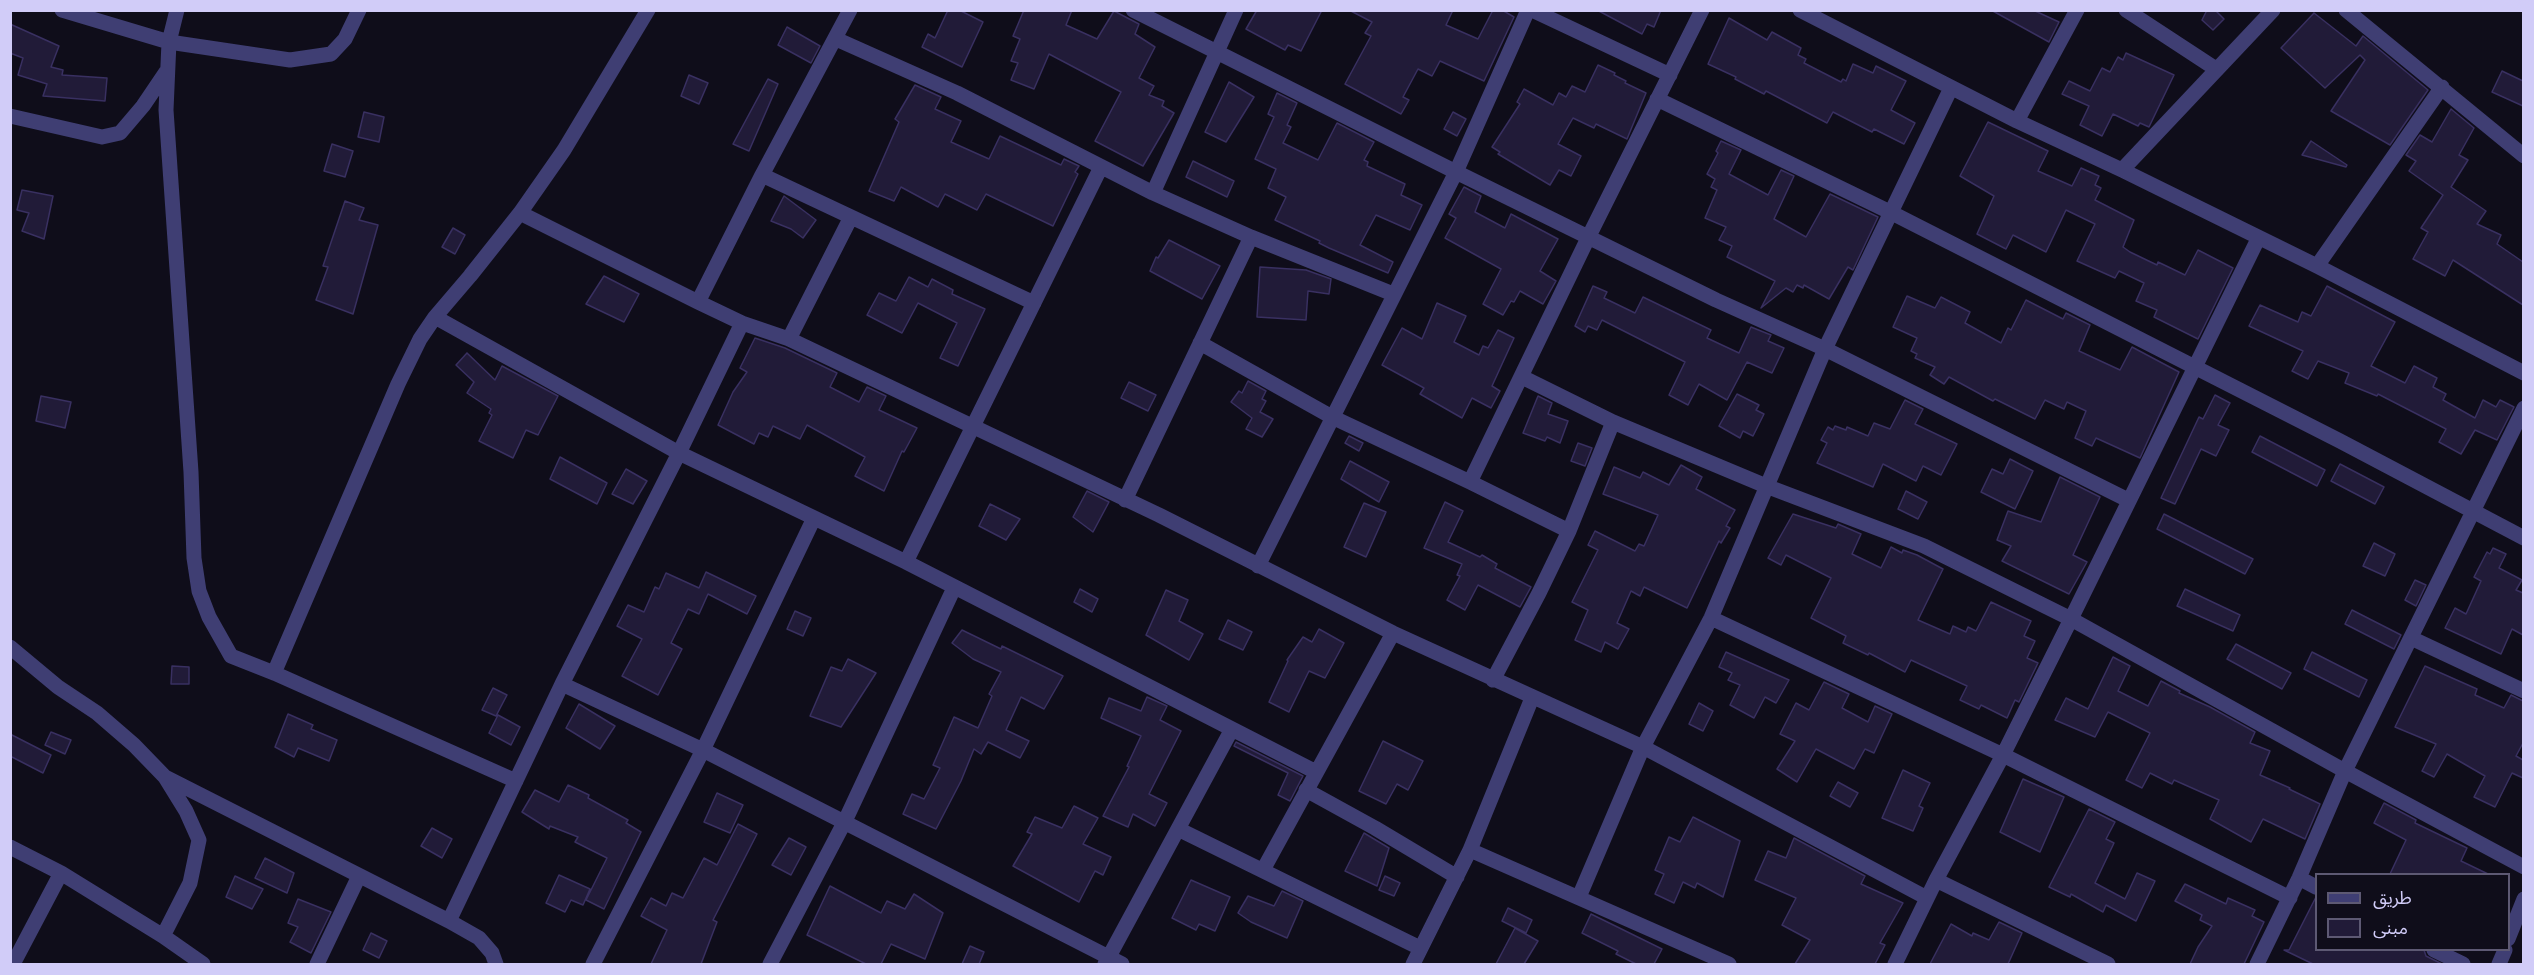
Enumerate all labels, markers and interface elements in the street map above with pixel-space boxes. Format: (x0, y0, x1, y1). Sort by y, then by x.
legend (2315, 873, 2510, 951)
text: طريق (2373, 886, 2412, 908)
text: مبنى (2373, 916, 2408, 938)

